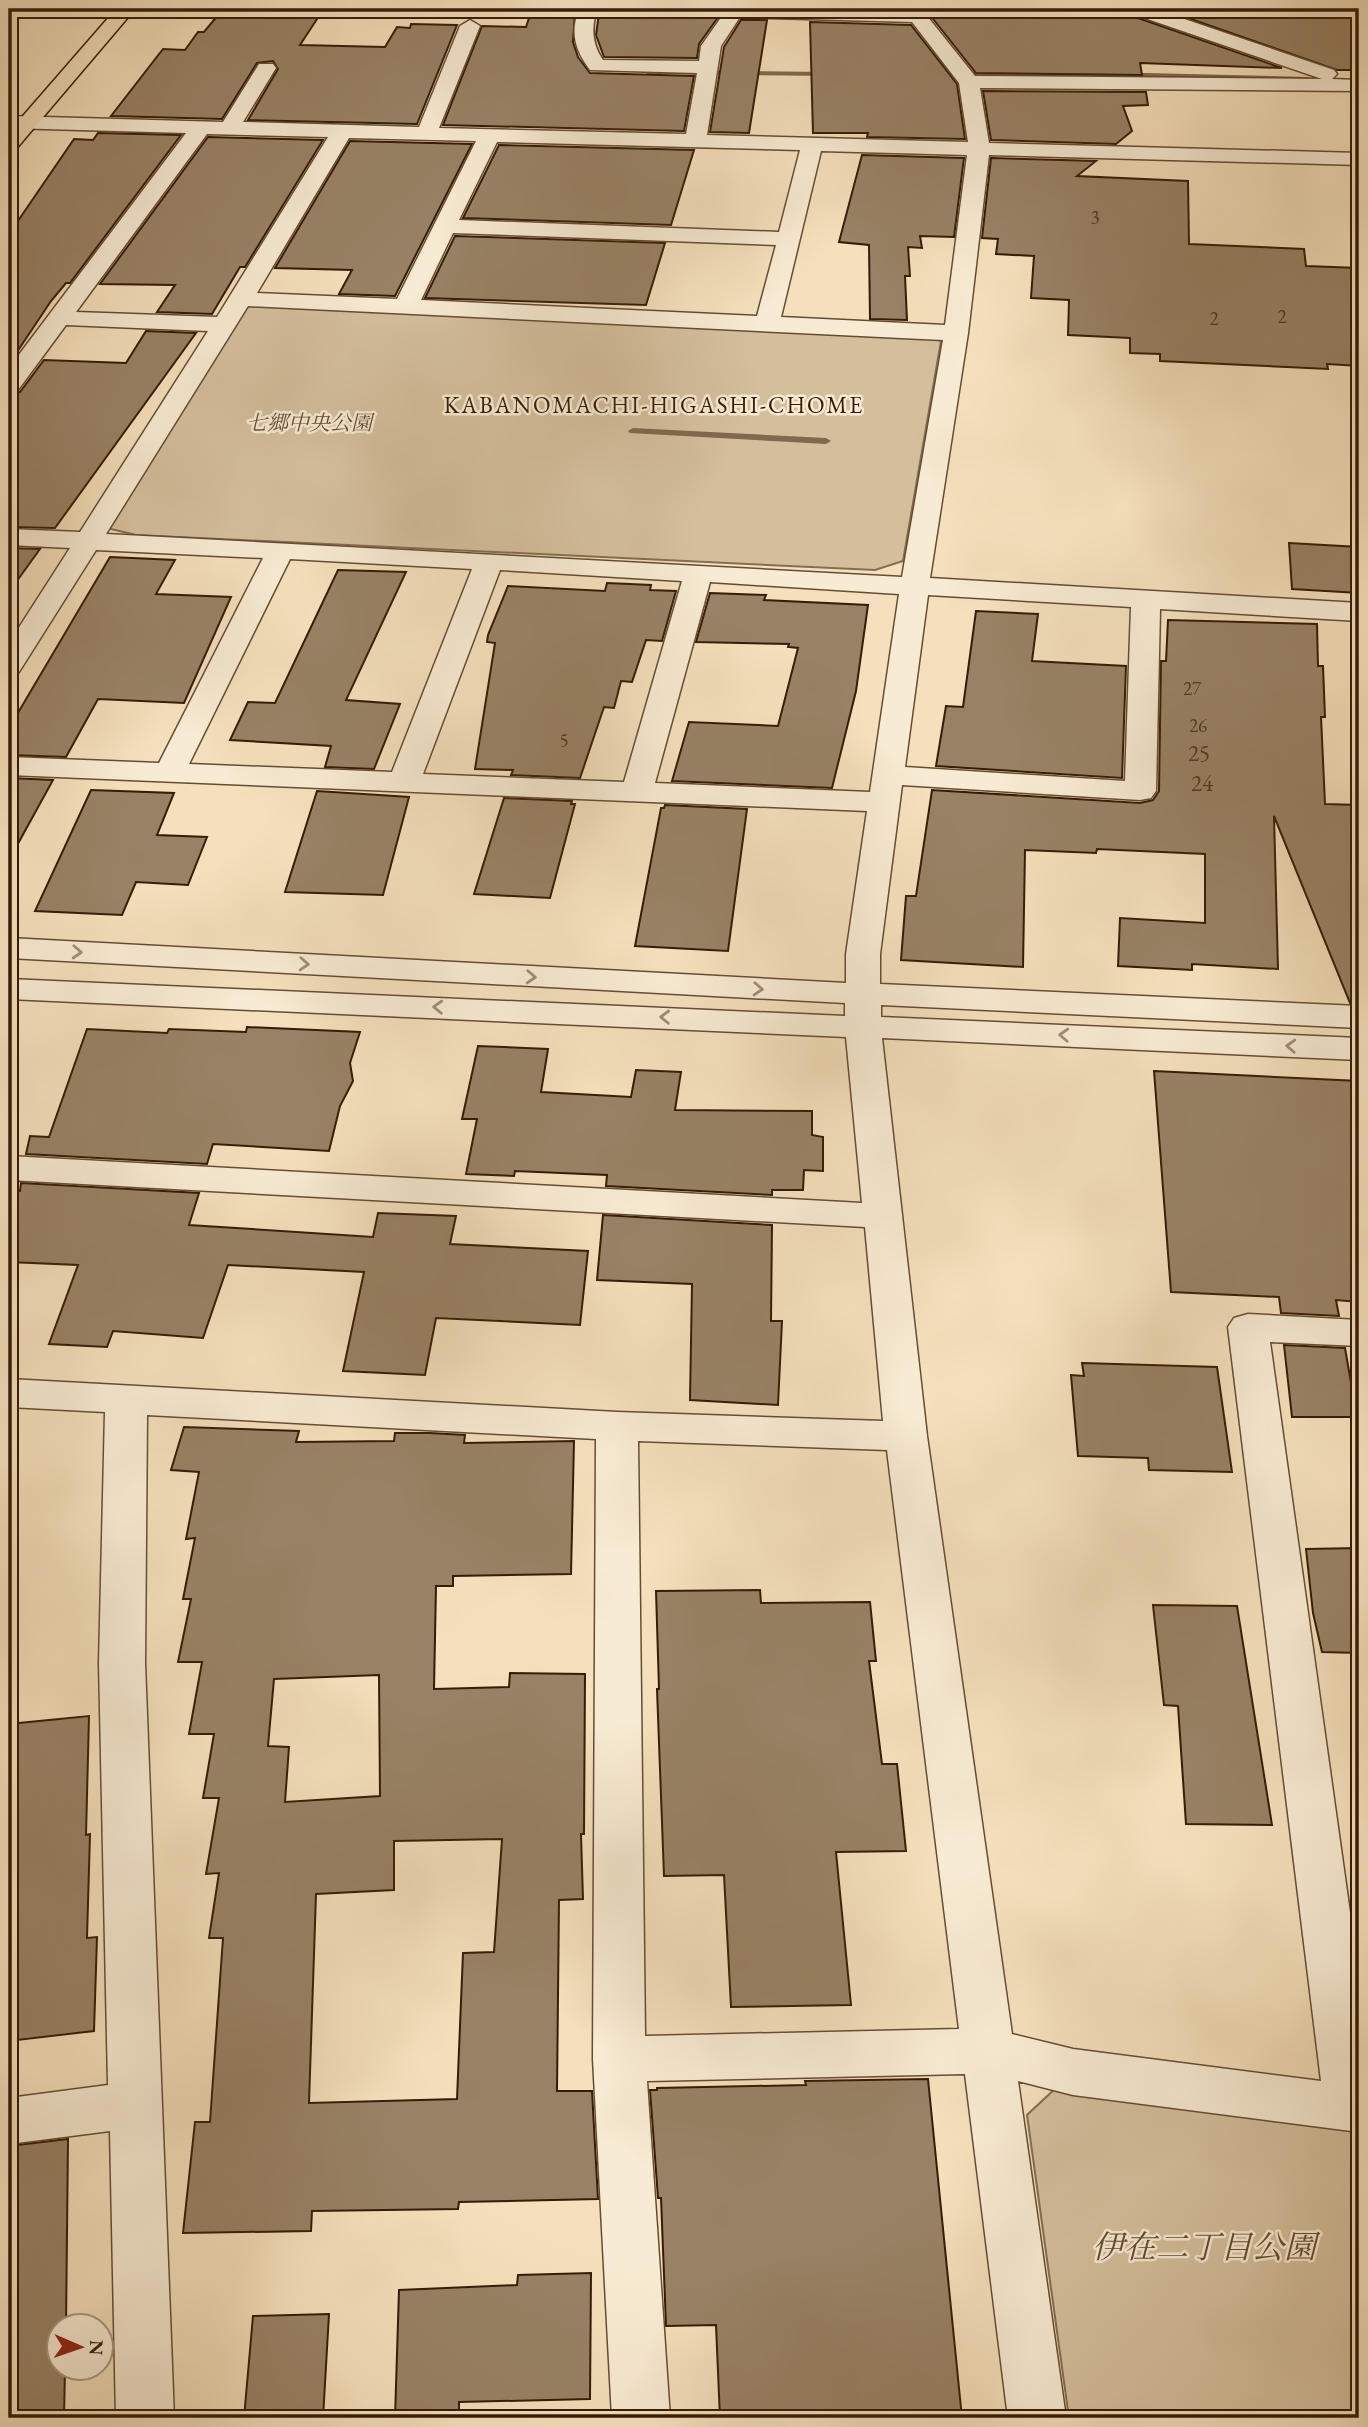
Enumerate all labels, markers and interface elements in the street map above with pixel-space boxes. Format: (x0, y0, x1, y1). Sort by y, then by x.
house number: 3 (1090, 205, 1100, 230)
house number: 2 (1277, 304, 1287, 329)
house number: 2 (1209, 306, 1219, 331)
district label: KABANOMACHI-HIGASHI-CHOME (444, 390, 864, 420)
park label: 七郷中央公園 (246, 409, 375, 436)
house number: 27 (1183, 676, 1202, 701)
house number: 26 (1189, 713, 1207, 738)
house number: 5 (559, 728, 569, 753)
house number: 25 (1188, 738, 1210, 768)
house number: 24 (1191, 768, 1214, 798)
one-way arrow (72, 944, 83, 959)
one-way arrow (299, 957, 310, 972)
one-way arrow (526, 969, 537, 984)
one-way arrow (753, 981, 764, 996)
one-way arrow (432, 1000, 443, 1015)
one-way arrow (659, 1010, 670, 1025)
one-way arrow (1058, 1028, 1069, 1043)
one-way arrow (1285, 1039, 1296, 1054)
park label: 伊在二丁目公園 (1092, 2226, 1321, 2268)
north arrow (46, 2312, 116, 2382)
text: N (84, 2339, 109, 2356)

